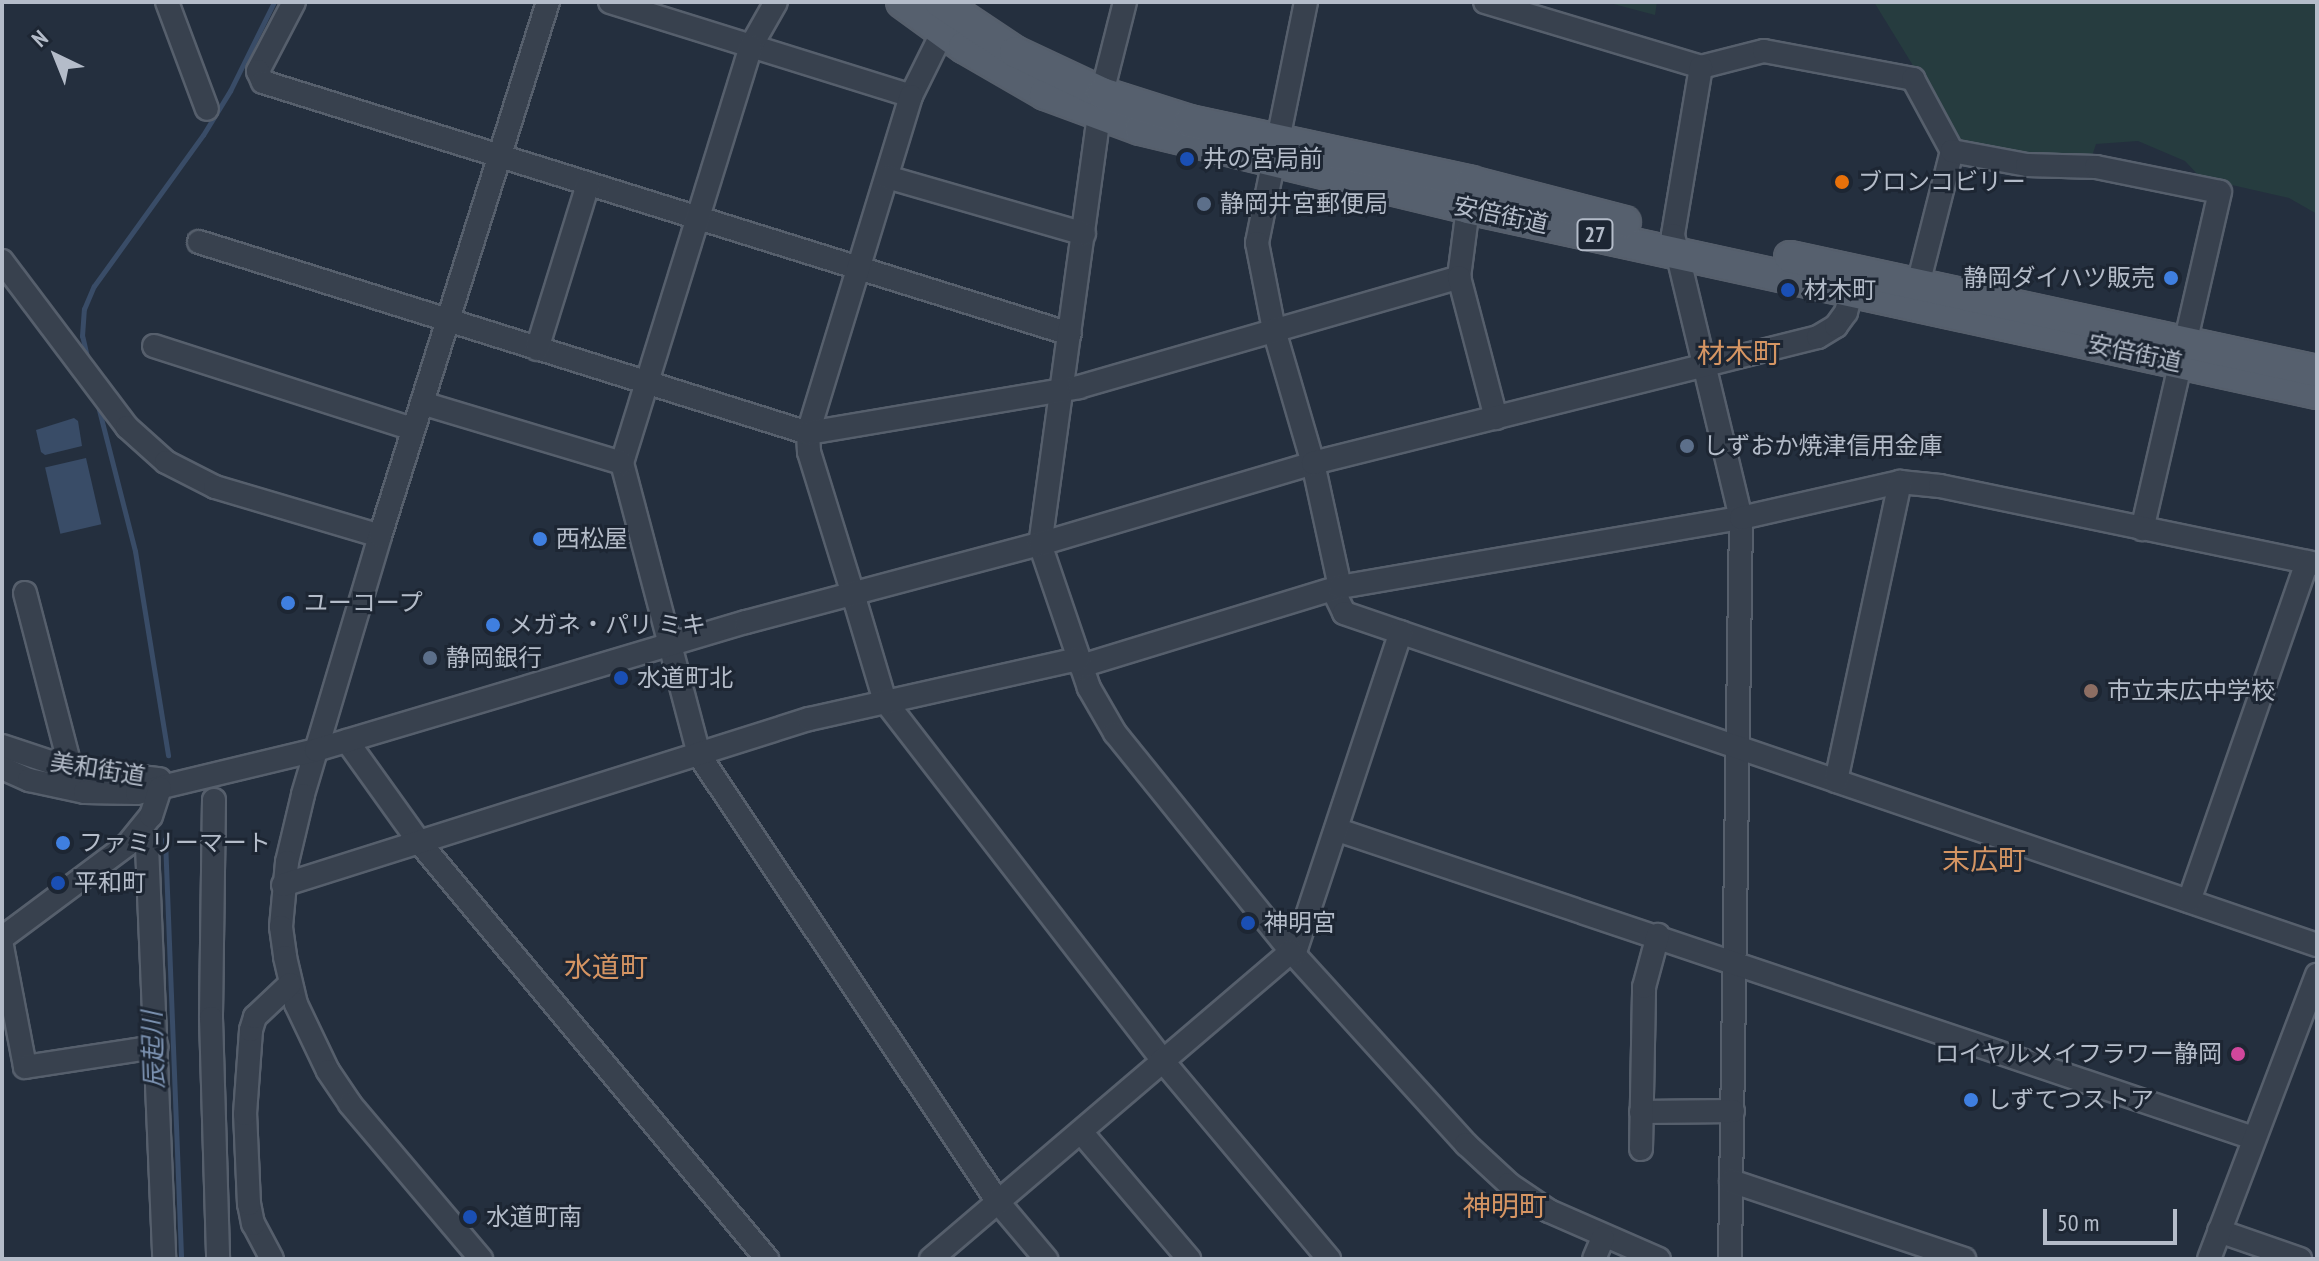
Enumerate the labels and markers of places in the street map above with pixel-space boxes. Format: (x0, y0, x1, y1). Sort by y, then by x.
place label: 井の宮局前 (1203, 145, 1323, 173)
marker: 井の宮局前 (1178, 150, 1196, 168)
place label: ブロンコビリー (1858, 168, 2026, 196)
marker: ブロンコビリー (1833, 173, 1851, 191)
place label: 静岡井宮郵便局 (1220, 190, 1388, 218)
marker: 静岡井宮郵便局 (1195, 195, 1213, 213)
place label: 静岡ダイハツ販売 (1963, 264, 2155, 292)
marker: 静岡ダイハツ販売 (2162, 269, 2180, 287)
place label: 材木町 (1804, 276, 1876, 304)
marker: 材木町 (1779, 281, 1797, 299)
place label: しずおか焼津信用金庫 (1703, 432, 1943, 460)
marker: しずおか焼津信用金庫 (1678, 437, 1696, 455)
place label: 西松屋 (556, 525, 628, 553)
marker: 西松屋 (531, 530, 549, 548)
place label: ユーコープ (304, 589, 424, 617)
marker: ユーコープ (279, 594, 297, 612)
place label: メガネ・パリ ミキ (509, 611, 706, 639)
marker: メガネ・パリ ミキ (484, 616, 502, 634)
place label: 静岡銀行 (446, 644, 542, 672)
marker: 静岡銀行 (421, 649, 439, 667)
place label: 水道町北 (637, 664, 733, 692)
marker: 水道町北 (612, 669, 630, 687)
place label: 市立末広中学校 (2107, 677, 2275, 705)
marker: 市立末広中学校 (2082, 682, 2100, 700)
place label: ファミリーマート (79, 829, 271, 857)
marker: ファミリーマート (54, 834, 72, 852)
place label: 平和町 (74, 869, 146, 897)
marker: 平和町 (49, 874, 67, 892)
place label: 神明宮 (1264, 909, 1336, 937)
marker: 神明宮 (1239, 914, 1257, 932)
place label: ロイヤルメイフラワー静岡 (1934, 1040, 2222, 1068)
marker: ロイヤルメイフラワー静岡 (2229, 1045, 2247, 1063)
place label: しずてつストア (1987, 1086, 2155, 1114)
marker: しずてつストア (1962, 1091, 1980, 1109)
place label: 水道町南 (486, 1203, 582, 1231)
marker: 水道町南 (461, 1208, 479, 1226)

